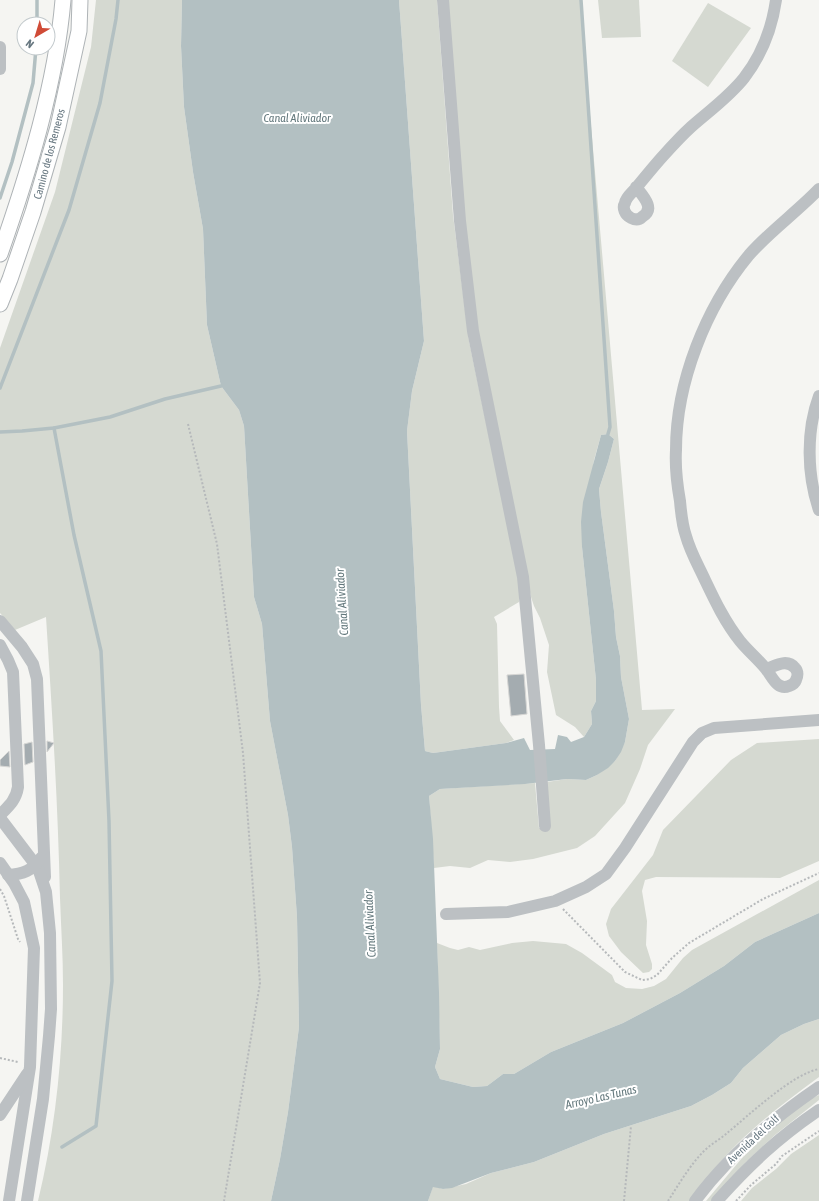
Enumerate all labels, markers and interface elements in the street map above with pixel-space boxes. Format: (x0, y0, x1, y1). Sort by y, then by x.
north arrow (16, 16, 56, 56)
text: N (24, 37, 36, 51)
street label: Camino de los Remeros (31, 107, 67, 201)
water label: Canal Aliviador (263, 111, 331, 125)
water label: Canal Aliviador (333, 568, 351, 636)
water label: Canal Aliviador (361, 890, 379, 958)
water label: Arroyo Las Tunas (563, 1082, 638, 1112)
street label: Avenida del Golf (725, 1112, 781, 1166)

